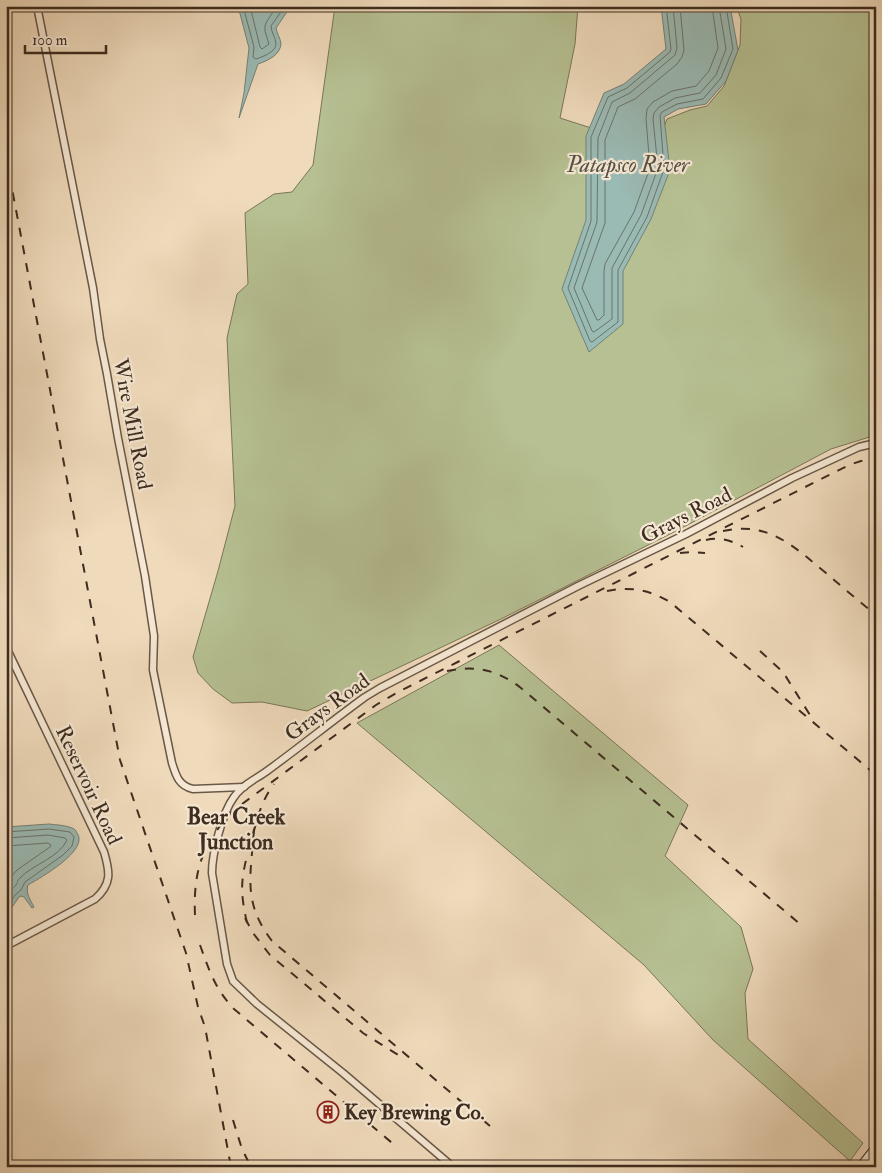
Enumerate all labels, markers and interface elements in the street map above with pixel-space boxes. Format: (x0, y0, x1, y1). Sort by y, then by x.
scale bar (25, 22, 106, 54)
text: 100 m (32, 31, 68, 50)
water label: Patapsco River (566, 151, 691, 179)
street label: Wire Mill Road (106, 355, 159, 493)
street label: Grays Road (636, 481, 737, 550)
street label: Grays Road (279, 667, 376, 747)
street label: Reservoir Road (49, 721, 128, 850)
district label: Bear Creek Junction (187, 803, 286, 857)
place label: Key Brewing Co. (344, 1099, 485, 1126)
building icon: Key Brewing Co. (316, 1100, 340, 1124)

